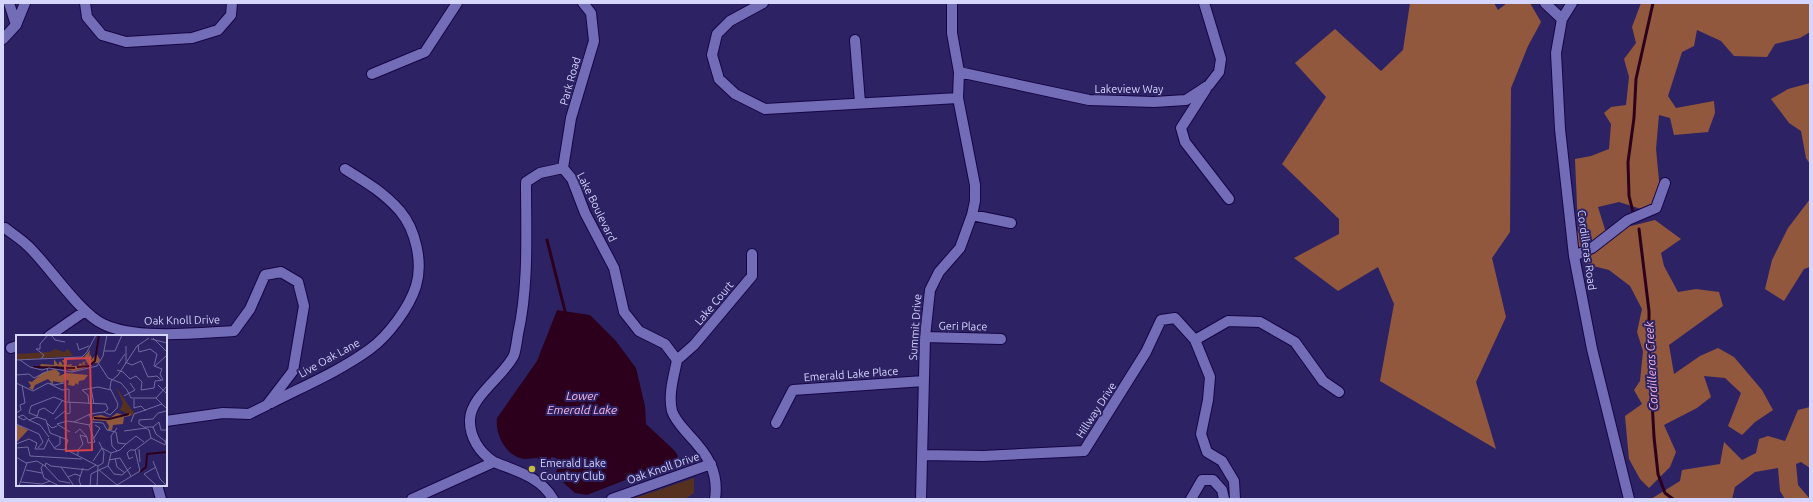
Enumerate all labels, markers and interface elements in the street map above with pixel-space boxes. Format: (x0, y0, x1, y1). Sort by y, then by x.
street label: Park Road (557, 55, 583, 107)
street label: Lakeview Way (1095, 83, 1164, 95)
street label: Lake Boulevard (575, 170, 619, 244)
street label: Cordilleras Road (1575, 209, 1599, 291)
street label: Lake Court (692, 278, 736, 327)
street label: Summit Drive (907, 293, 923, 361)
street label: Oak Knoll Drive (144, 313, 220, 327)
street label: Geri Place (938, 320, 988, 332)
water label: Cordilleras Creek (1642, 320, 1660, 411)
inset map (16, 335, 167, 486)
street label: Live Oak Lane (296, 336, 362, 380)
street label: Emerald Lake Place (803, 365, 899, 383)
street label: Hillway Drive (1074, 380, 1118, 440)
water label: Lower Emerald Lake (547, 389, 617, 416)
street label: Oak Knoll Drive (625, 450, 701, 486)
place label: Emerald Lake Country Club (540, 457, 606, 482)
marker: Emerald Lake Country Club (527, 464, 537, 474)

